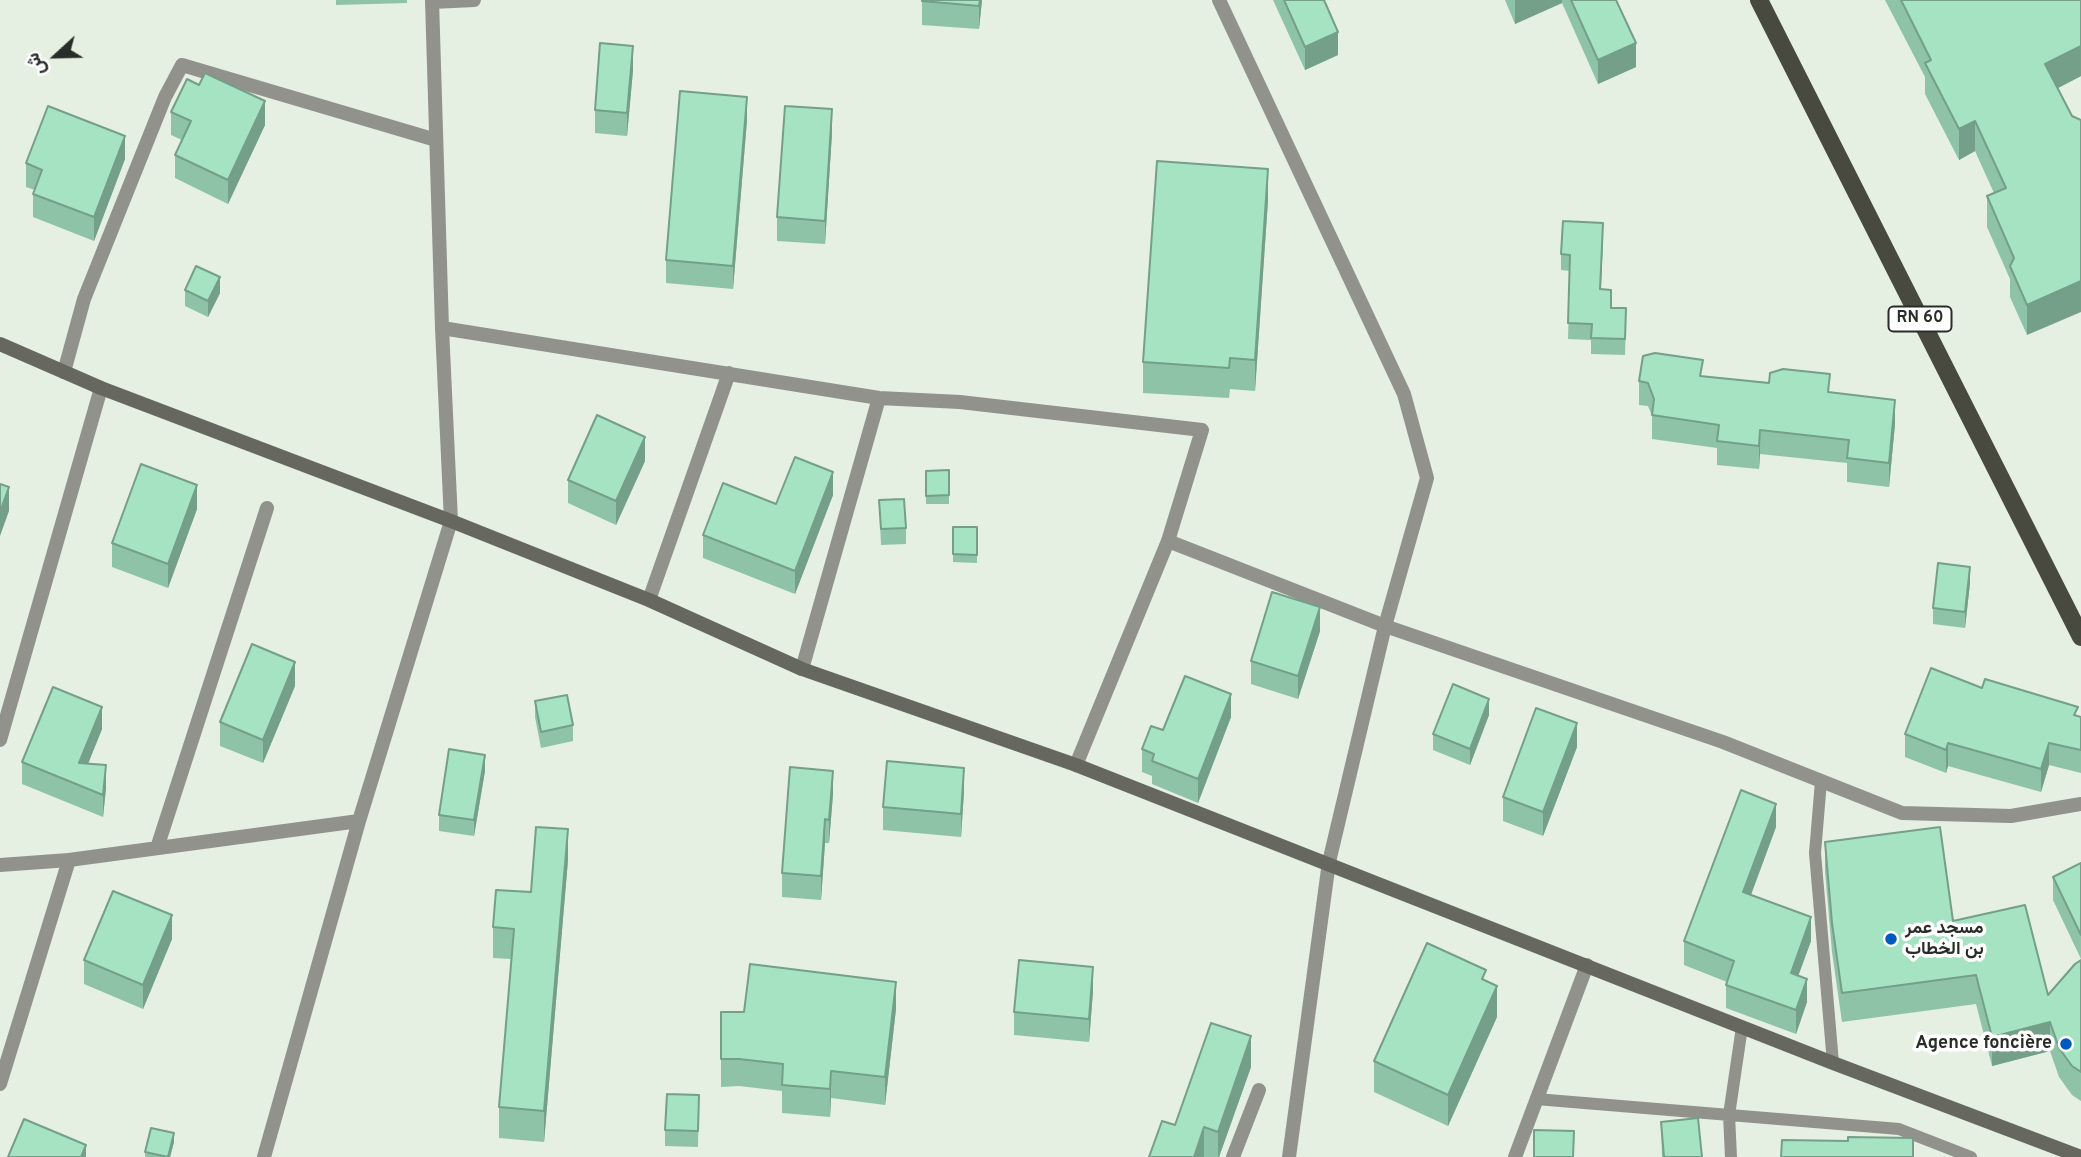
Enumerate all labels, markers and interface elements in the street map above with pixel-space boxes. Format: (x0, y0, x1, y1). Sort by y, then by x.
north arrow (21, 21, 91, 91)
text: ش (21, 49, 52, 79)
road number: RN 60 (1888, 306, 1952, 332)
place label: مسجد عمر بن الخطاب (1905, 918, 1984, 960)
marker: مسجد عمر بن الخطاب (1883, 931, 1899, 947)
place label: Agence foncière (1915, 1033, 2052, 1055)
marker: Agence foncière (2058, 1036, 2074, 1052)

